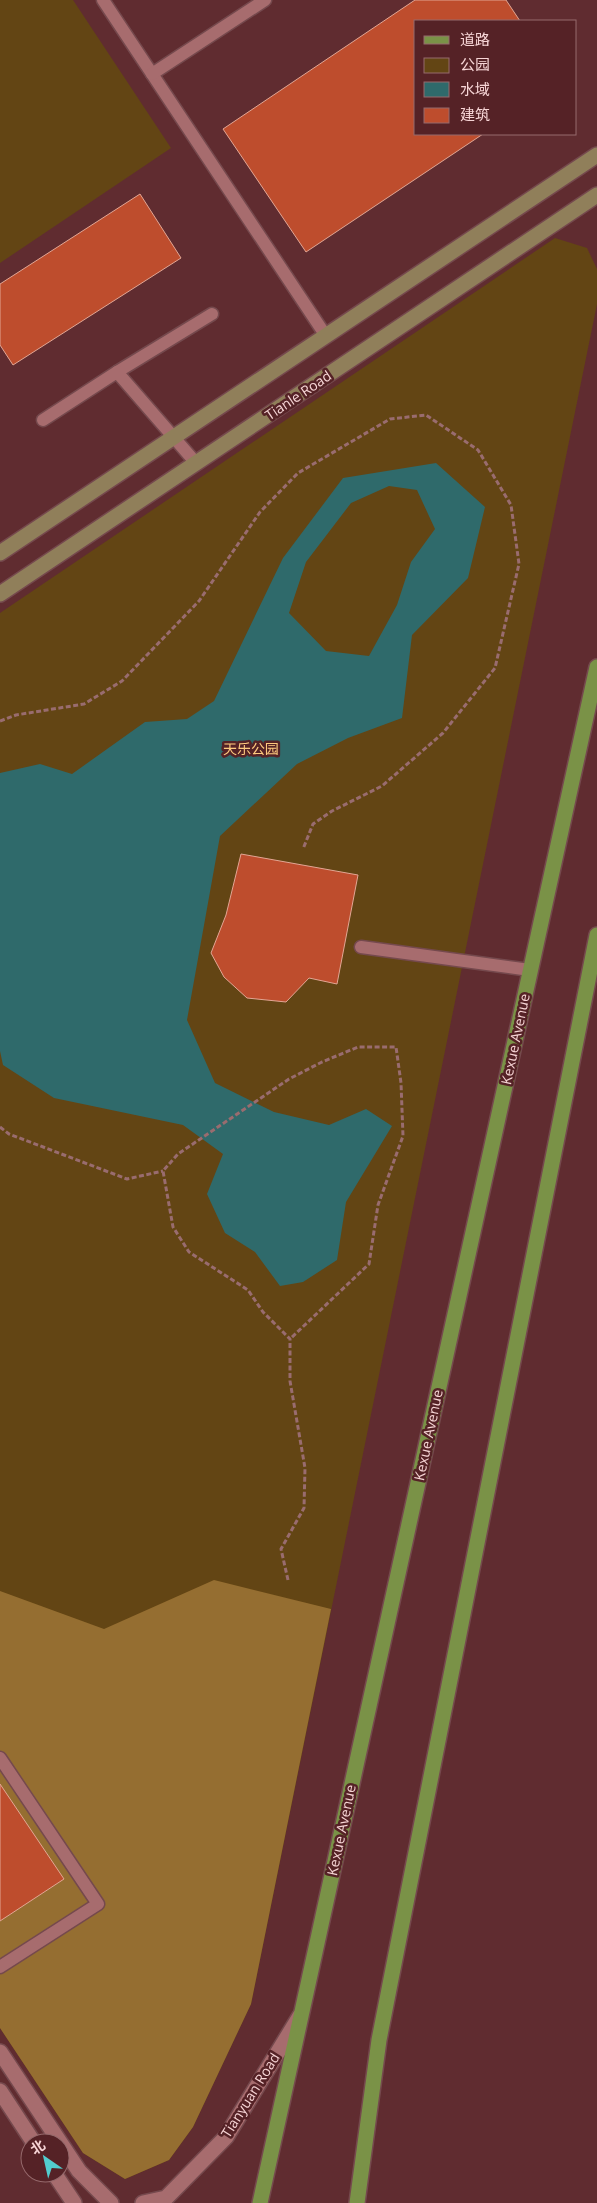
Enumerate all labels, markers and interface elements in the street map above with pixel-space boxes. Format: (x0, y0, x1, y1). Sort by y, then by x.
legend (414, 20, 577, 135)
text: 道路 (460, 29, 490, 49)
text: 公园 (460, 54, 490, 74)
text: 水域 (460, 79, 490, 99)
text: 建筑 (460, 104, 490, 124)
street label: Tianle Road (261, 366, 335, 424)
park label: 天乐公园 (223, 739, 279, 758)
street label: Kexue Avenue (496, 992, 534, 1086)
street label: Kexue Avenue (409, 1388, 447, 1482)
street label: Kexue Avenue (322, 1783, 360, 1877)
street label: Tianyuan Road (216, 2049, 284, 2141)
north arrow (20, 2133, 70, 2183)
text: 北 (26, 2135, 49, 2159)

